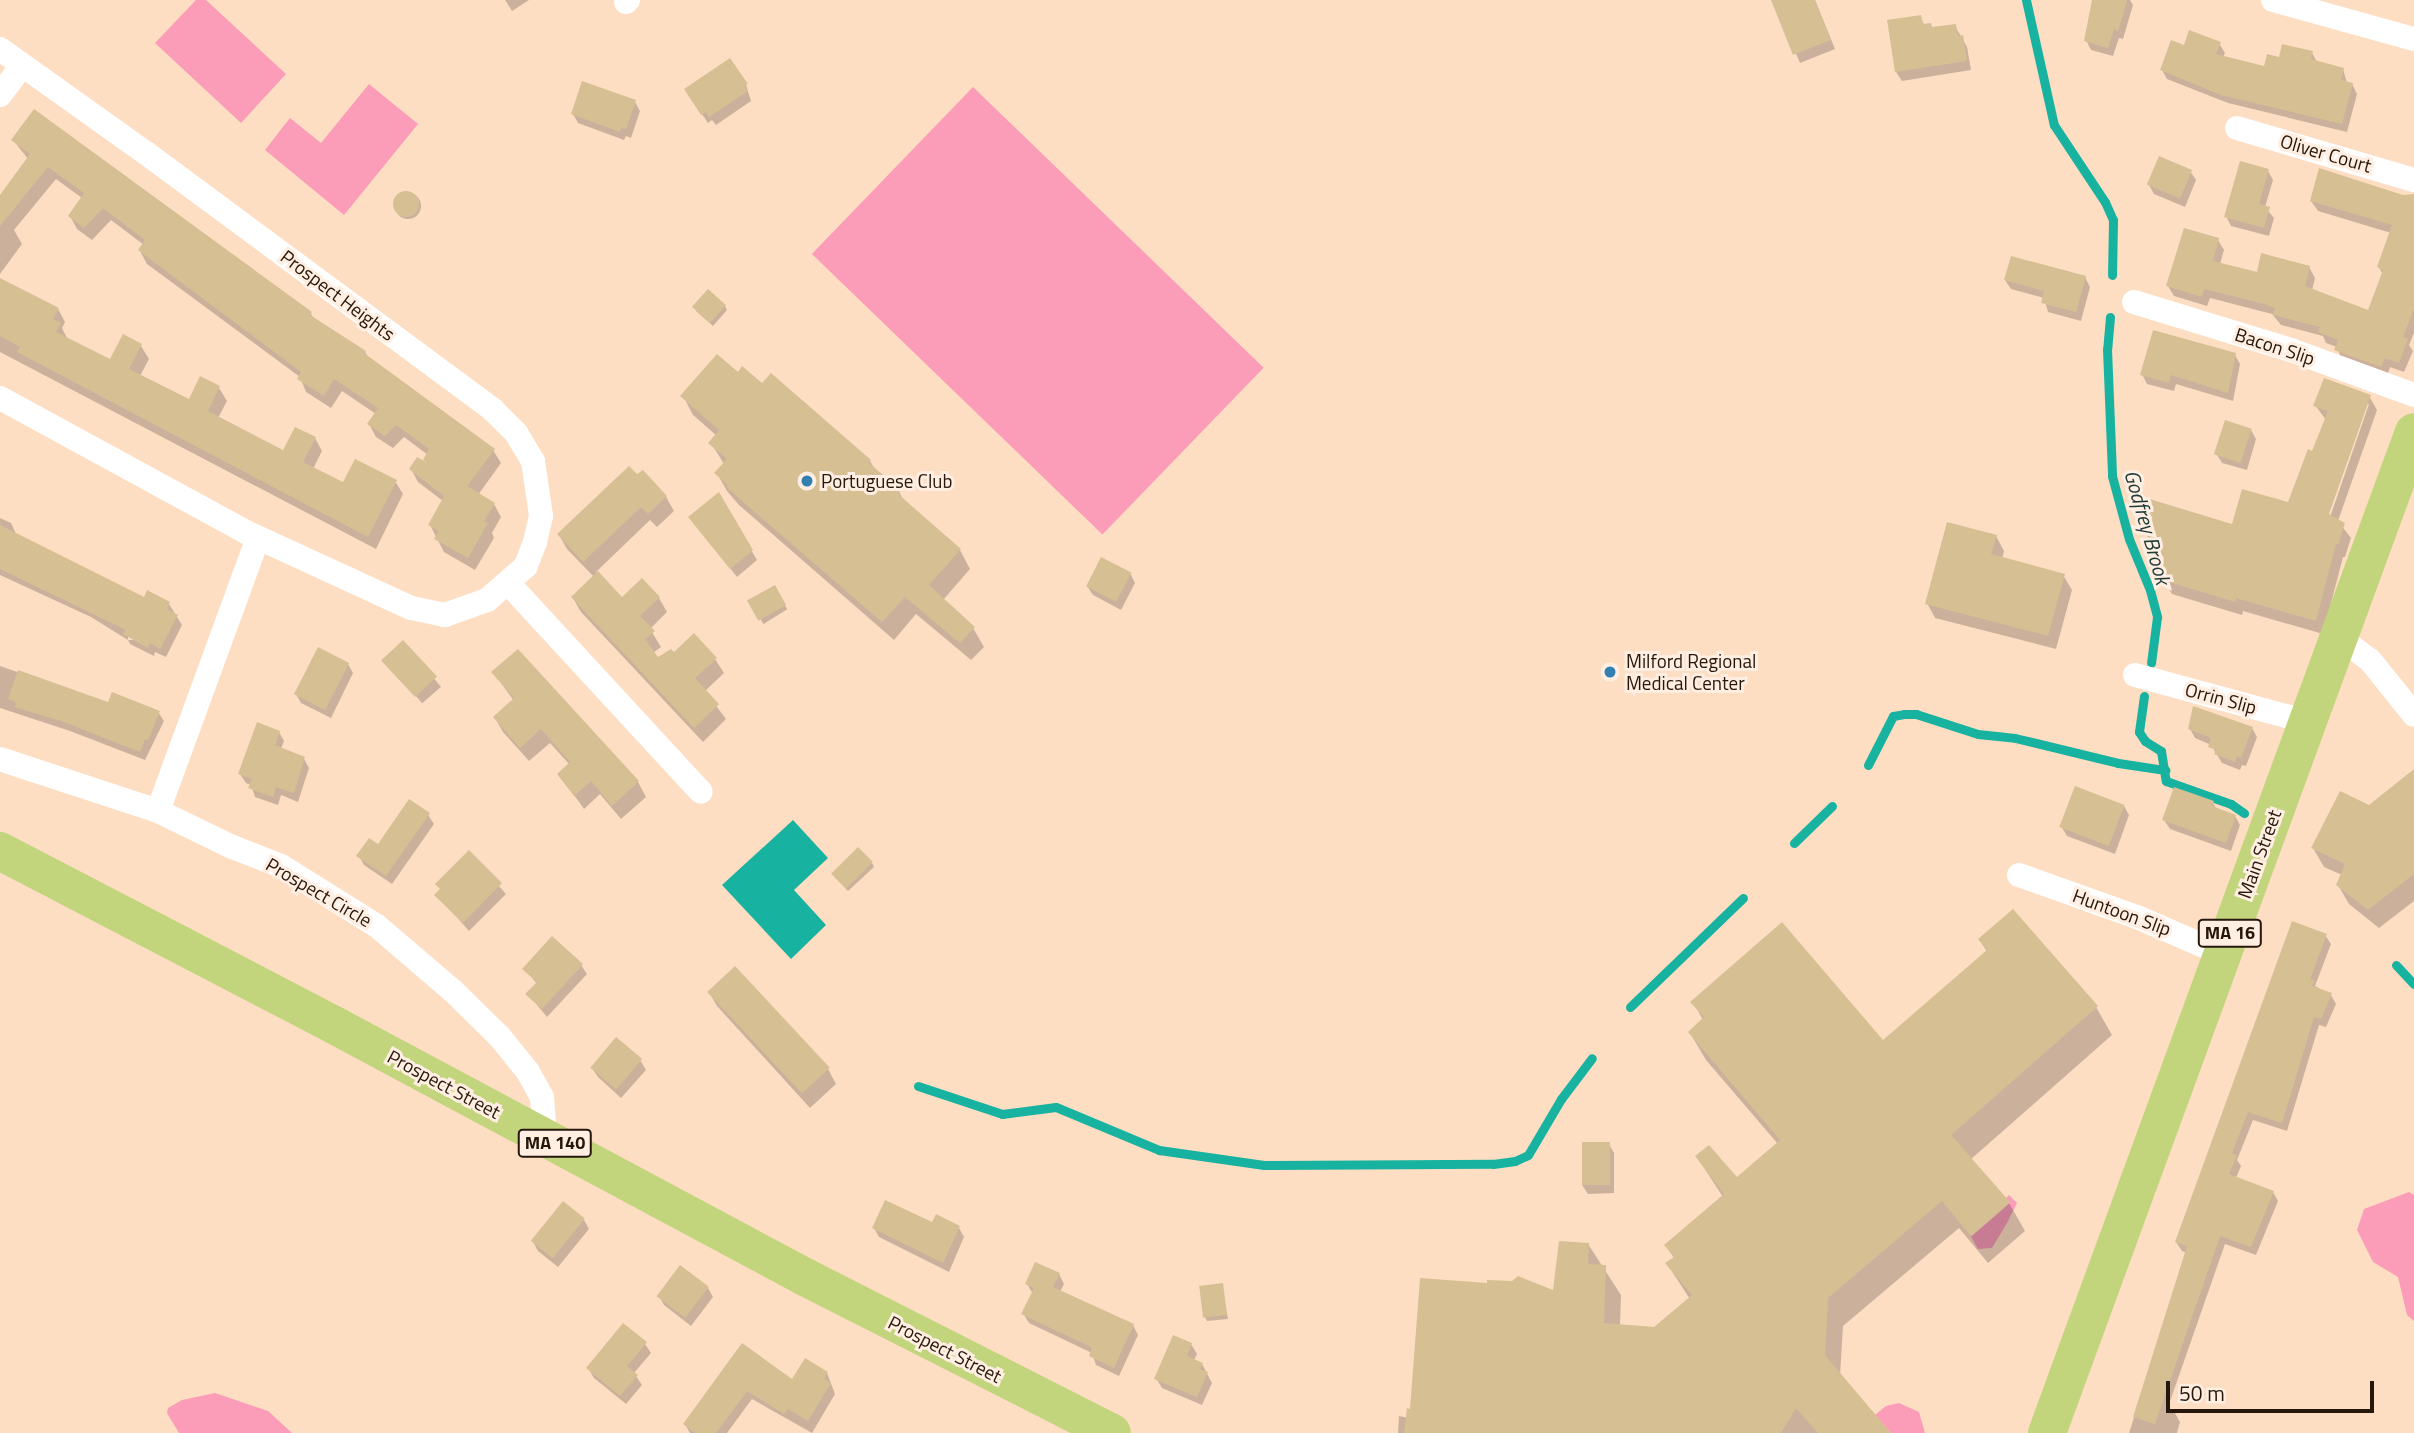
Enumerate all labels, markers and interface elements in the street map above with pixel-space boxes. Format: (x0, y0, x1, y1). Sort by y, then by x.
street label: Oliver Court (2278, 129, 2374, 177)
street label: Prospect Heights (276, 245, 400, 345)
street label: Bacon Slip (2232, 322, 2318, 370)
water label: Godfrey Brook (2120, 467, 2176, 587)
place label: Portuguese Club (821, 470, 952, 492)
marker: Portuguese Club (799, 473, 815, 489)
place label: Milford Regional Medical Center (1626, 650, 1756, 694)
marker: Milford Regional Medical Center (1600, 662, 1620, 682)
street label: Orrin Slip (2183, 678, 2259, 718)
street label: Main Street (2232, 806, 2286, 902)
street label: Prospect Circle (262, 853, 376, 931)
street label: Huntoon Slip (2070, 884, 2174, 940)
road number: MA 16 (2197, 918, 2263, 948)
street label: Prospect Street (384, 1045, 504, 1123)
road number: MA 140 (516, 1128, 594, 1158)
street label: Prospect Street (884, 1311, 1006, 1387)
scale bar (2169, 1366, 2377, 1410)
text: 50 m (2179, 1377, 2225, 1409)

